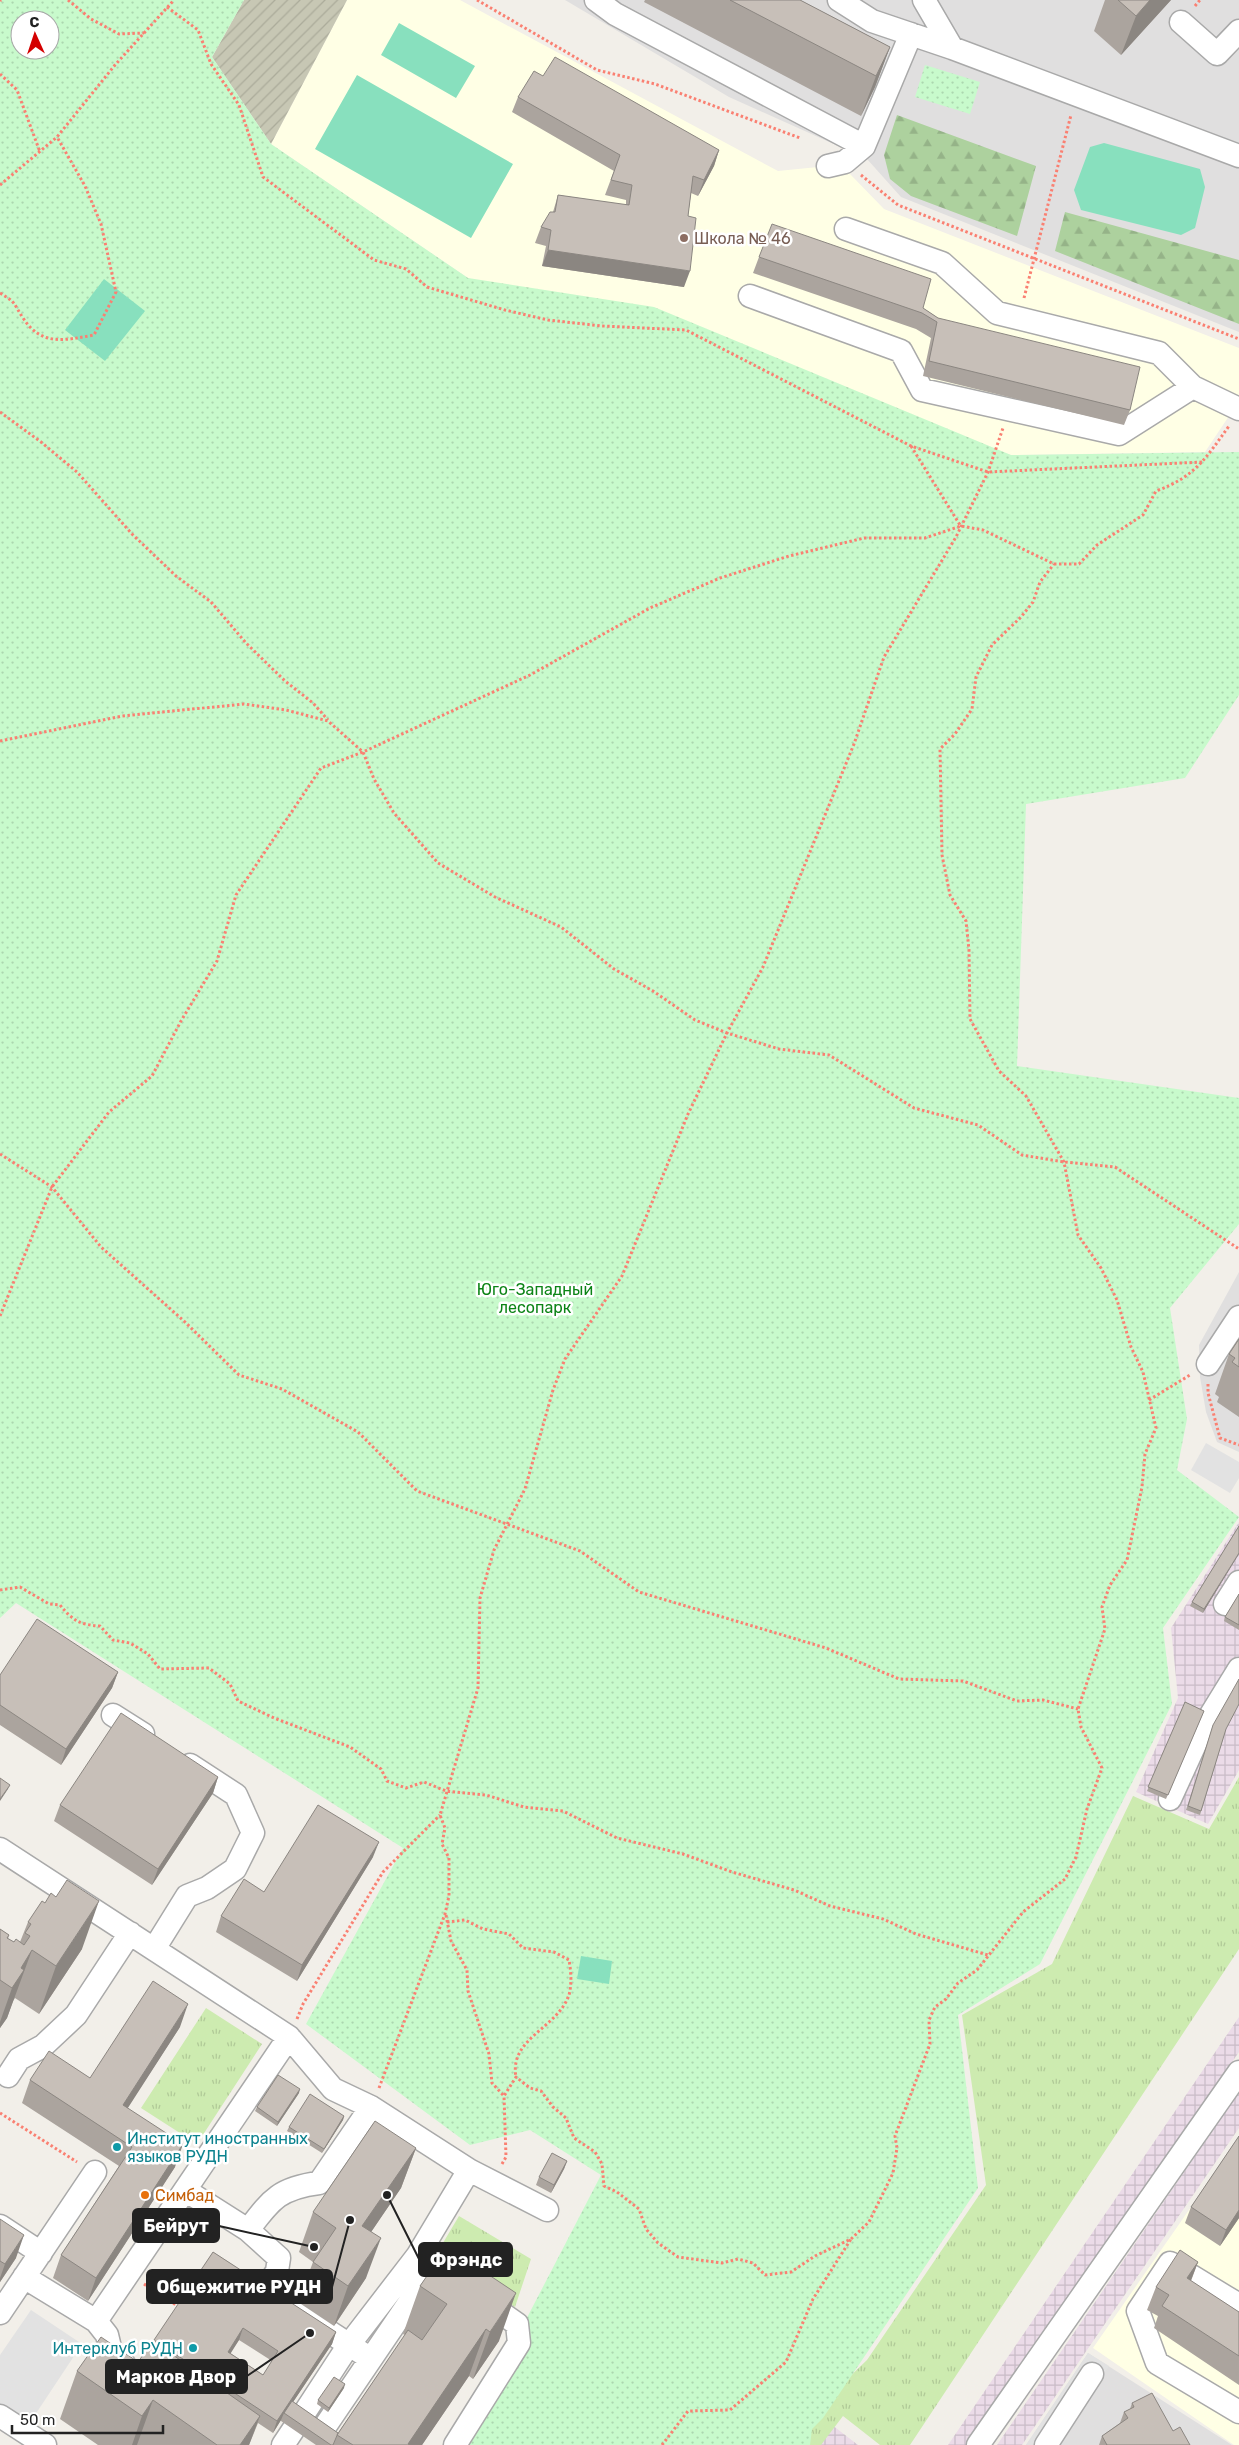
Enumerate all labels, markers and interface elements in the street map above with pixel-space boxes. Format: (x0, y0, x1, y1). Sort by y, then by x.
north arrow (10, 10, 60, 60)
text: С (29, 14, 40, 31)
place label: Школа № 46 (694, 229, 791, 248)
marker: Школа № 46 (678, 232, 690, 244)
park label: Юго-Западный лесопарк (477, 1280, 593, 1317)
place label: Институт иностранных языков РУДН (127, 2129, 308, 2166)
marker: Институт иностранных языков РУДН (111, 2141, 123, 2153)
place label: Симбад (155, 2186, 214, 2205)
marker: Симбад (139, 2189, 151, 2201)
callout: Бейрут (133, 2209, 219, 2242)
text: Бейрут (143, 2215, 209, 2237)
callout: Фрэндс (419, 2243, 512, 2276)
text: Фрэндс (430, 2249, 503, 2271)
callout: Общежитие РУДН (147, 2270, 332, 2303)
text: Общежитие РУДН (156, 2276, 322, 2298)
place label: Интерклуб РУДН (52, 2339, 183, 2358)
marker: Интерклуб РУДН (187, 2342, 199, 2354)
callout: Марков Двор (106, 2360, 247, 2393)
text: Марков Двор (116, 2366, 236, 2388)
scale bar (12, 2402, 164, 2434)
text: 50 m (20, 2411, 55, 2429)

